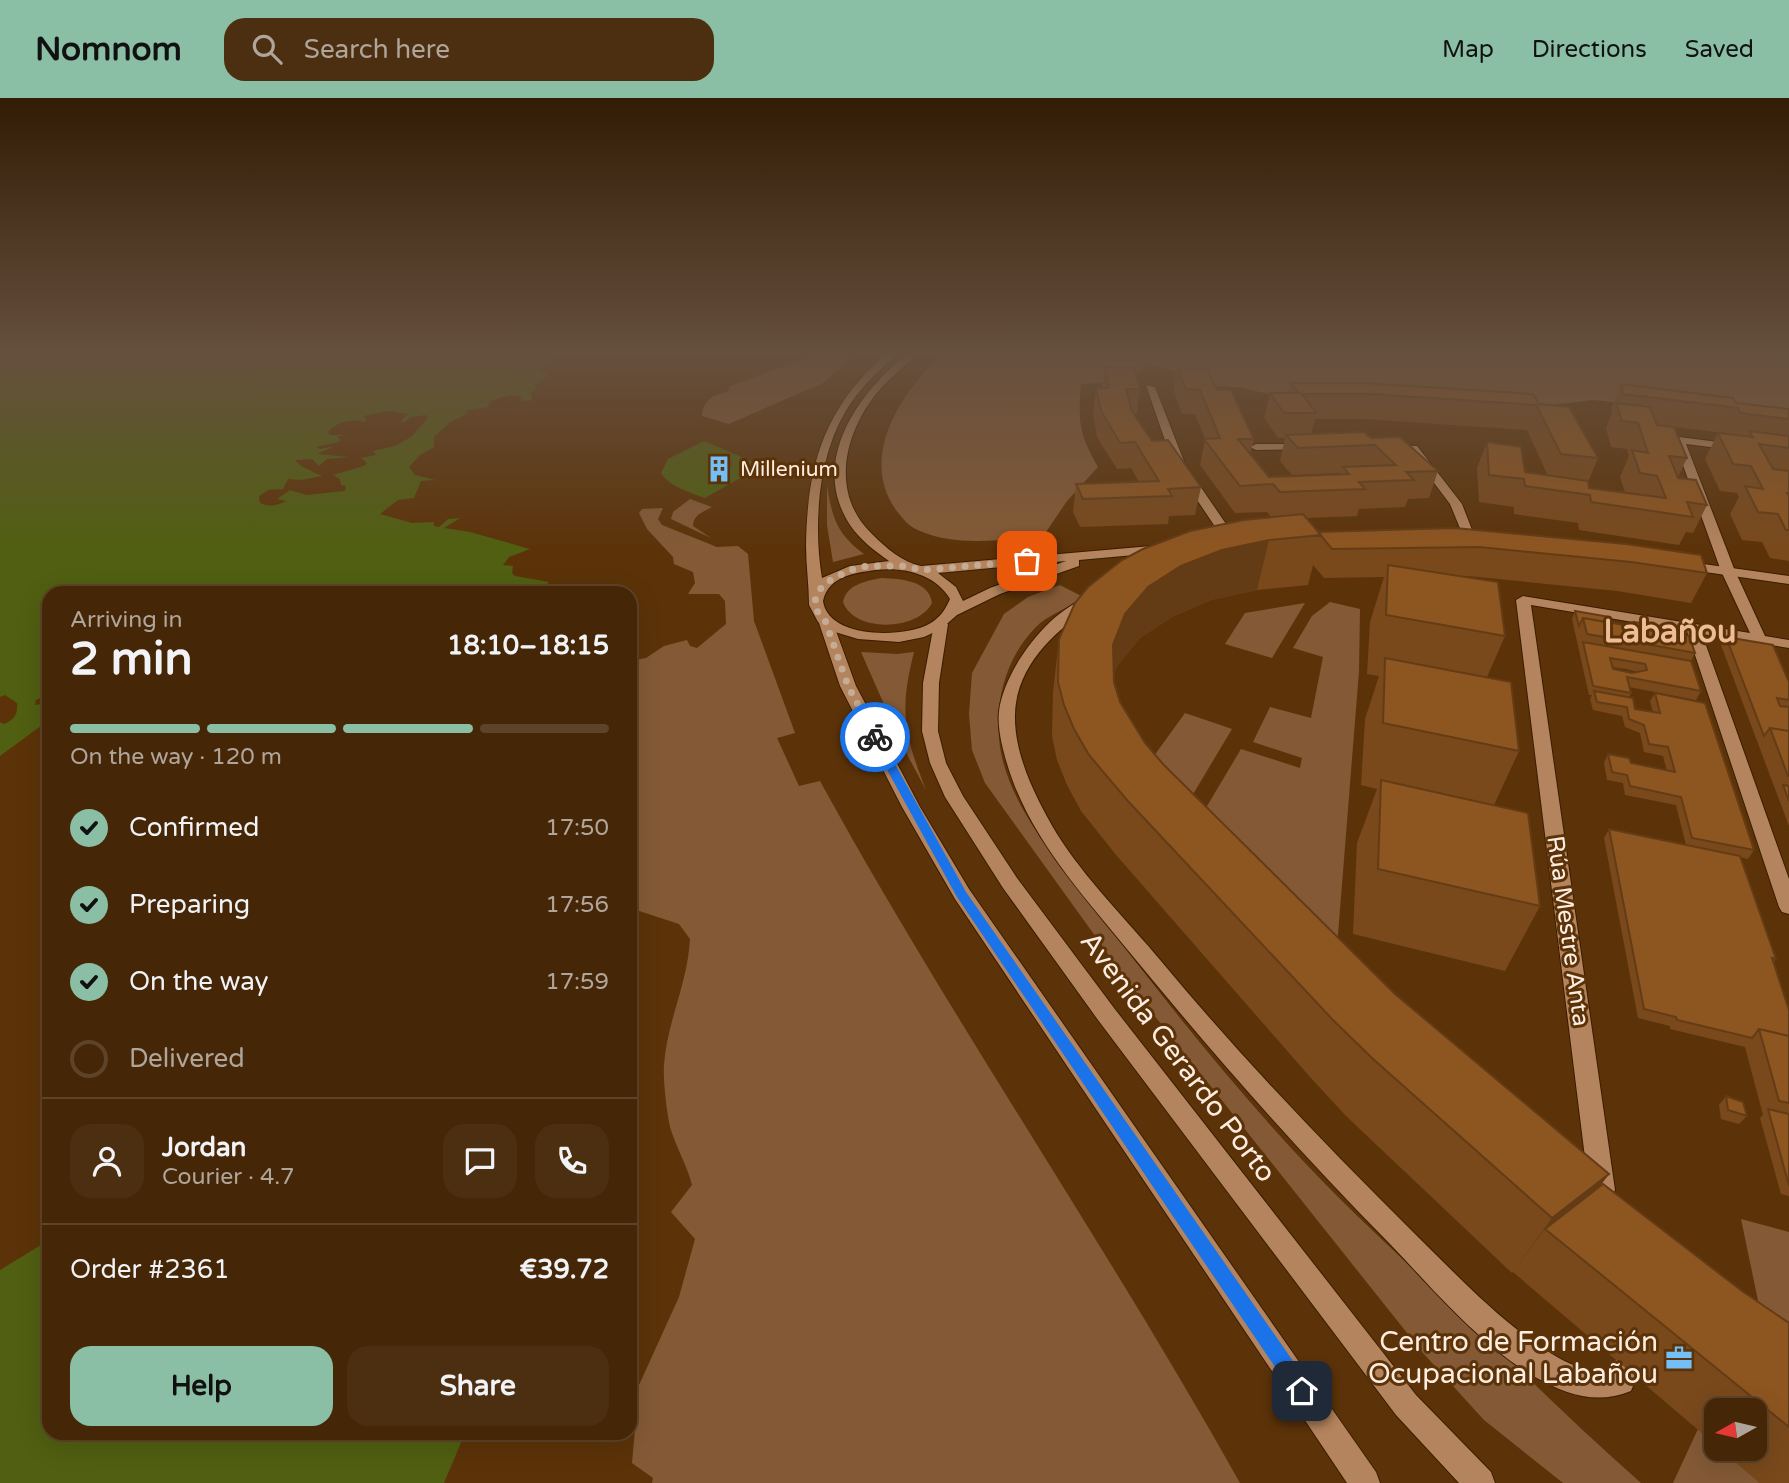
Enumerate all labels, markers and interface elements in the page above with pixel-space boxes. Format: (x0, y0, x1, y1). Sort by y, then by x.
search box (224, 18, 714, 81)
text: Nomnom (35, 30, 182, 69)
icon: search (248, 30, 286, 68)
text: Search here (304, 34, 450, 65)
text: Map (1442, 35, 1494, 64)
text: Directions (1532, 35, 1647, 64)
text: Saved (1685, 35, 1754, 64)
building icon: Millenium (704, 454, 734, 484)
place label: Millenium (740, 457, 838, 482)
pin (997, 531, 1057, 591)
icon: bag (1008, 542, 1046, 580)
text: Arriving in (70, 606, 183, 634)
district label: Labañou (1603, 613, 1737, 651)
text: 18:10–18:15 (447, 630, 609, 661)
text: 2 min (70, 632, 193, 687)
courier (840, 702, 910, 772)
icon: bike (856, 718, 894, 756)
text: On the way · 120 m (70, 743, 282, 771)
icon: check (70, 809, 108, 847)
text: Confirmed (129, 812, 259, 843)
text: 17:50 (545, 814, 609, 842)
street label: Rúa Mestre Anta (1540, 834, 1596, 1028)
icon: check (70, 886, 108, 924)
text: Preparing (129, 889, 250, 920)
text: 17:56 (545, 891, 609, 919)
street label: Avenida Gerardo Porto (1073, 925, 1283, 1189)
icon: check (70, 963, 108, 1001)
text: On the way (129, 966, 269, 997)
text: 17:59 (545, 968, 609, 996)
text: Delivered (129, 1043, 245, 1074)
button: person (70, 1124, 144, 1198)
button: chat (443, 1124, 517, 1198)
button: phone (535, 1124, 609, 1198)
text: Jordan (162, 1132, 246, 1163)
text: Courier · 4.7 (162, 1163, 295, 1191)
text: Order #2361 (70, 1254, 230, 1285)
text: €39.72 (519, 1254, 609, 1285)
place label: Centro de Formación Ocupacional Labañou (1368, 1325, 1658, 1391)
office icon: Centro de Formación Ocupacional Labañou (1664, 1343, 1694, 1373)
button: Help (70, 1346, 333, 1426)
button: Share (347, 1346, 609, 1426)
pin (1272, 1361, 1332, 1421)
icon: home (1283, 1372, 1321, 1410)
north arrow (1704, 1398, 1768, 1461)
map controls (1704, 1398, 1767, 1461)

